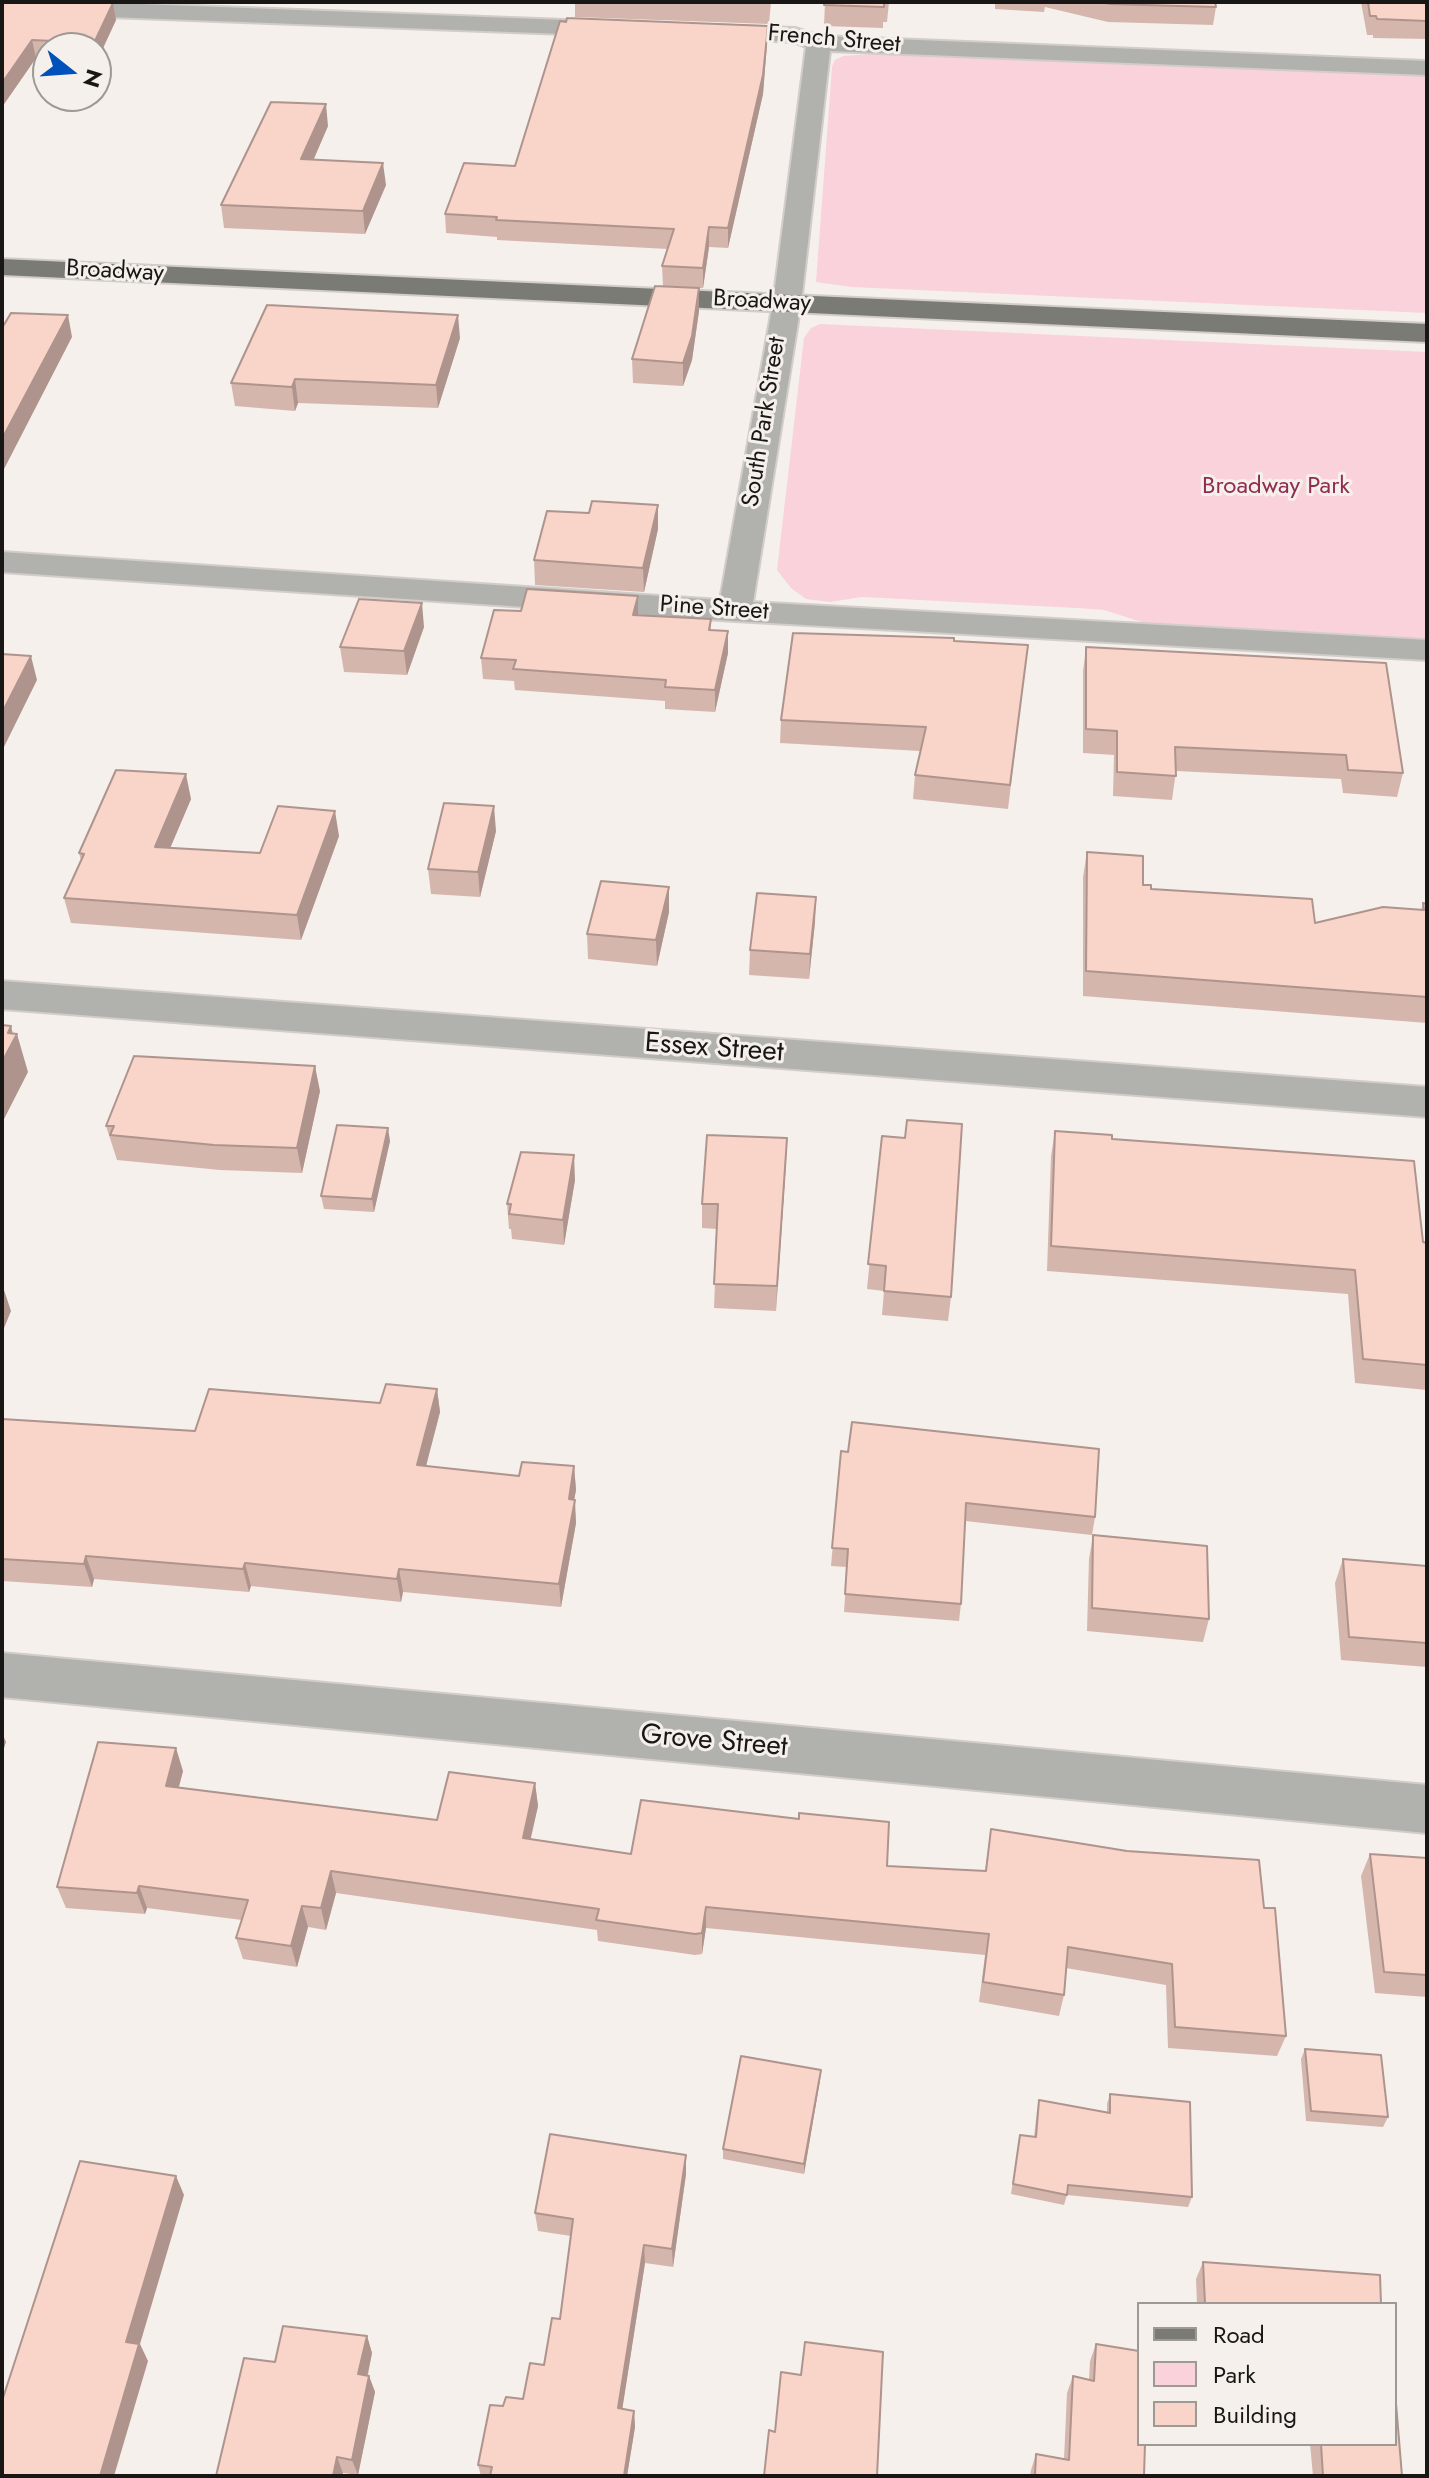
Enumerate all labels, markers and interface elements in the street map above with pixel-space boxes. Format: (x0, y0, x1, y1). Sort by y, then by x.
street label: French Street (767, 20, 901, 60)
north arrow (32, 32, 112, 112)
text: N (75, 65, 111, 91)
street label: Broadway (65, 255, 165, 289)
street label: Broadway (712, 285, 812, 319)
street label: South Park Street (737, 335, 793, 509)
park label: Broadway Park (1202, 473, 1350, 501)
street label: Pine Street (659, 591, 769, 627)
street label: Essex Street (644, 1027, 784, 1071)
street label: Grove Street (639, 1719, 789, 1765)
legend (1137, 2302, 1397, 2446)
text: Road (1213, 2317, 1265, 2352)
text: Park (1213, 2357, 1256, 2392)
text: Building (1213, 2397, 1297, 2432)

